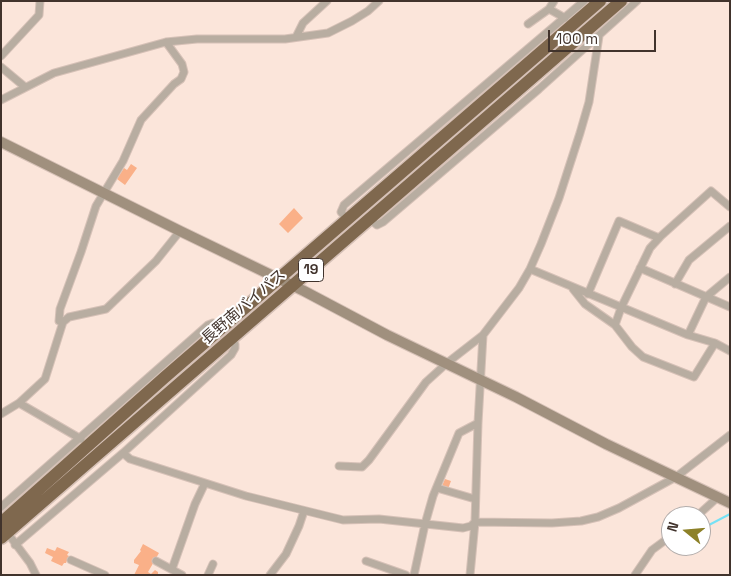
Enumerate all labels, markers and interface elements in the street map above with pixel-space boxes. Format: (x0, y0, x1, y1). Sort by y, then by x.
scale bar (551, 20, 658, 52)
text: 100 m (556, 29, 598, 48)
road number: 19 (298, 258, 324, 282)
street label: 長野南バイパス (198, 266, 290, 348)
north arrow (661, 506, 711, 556)
text: N (663, 520, 683, 534)

